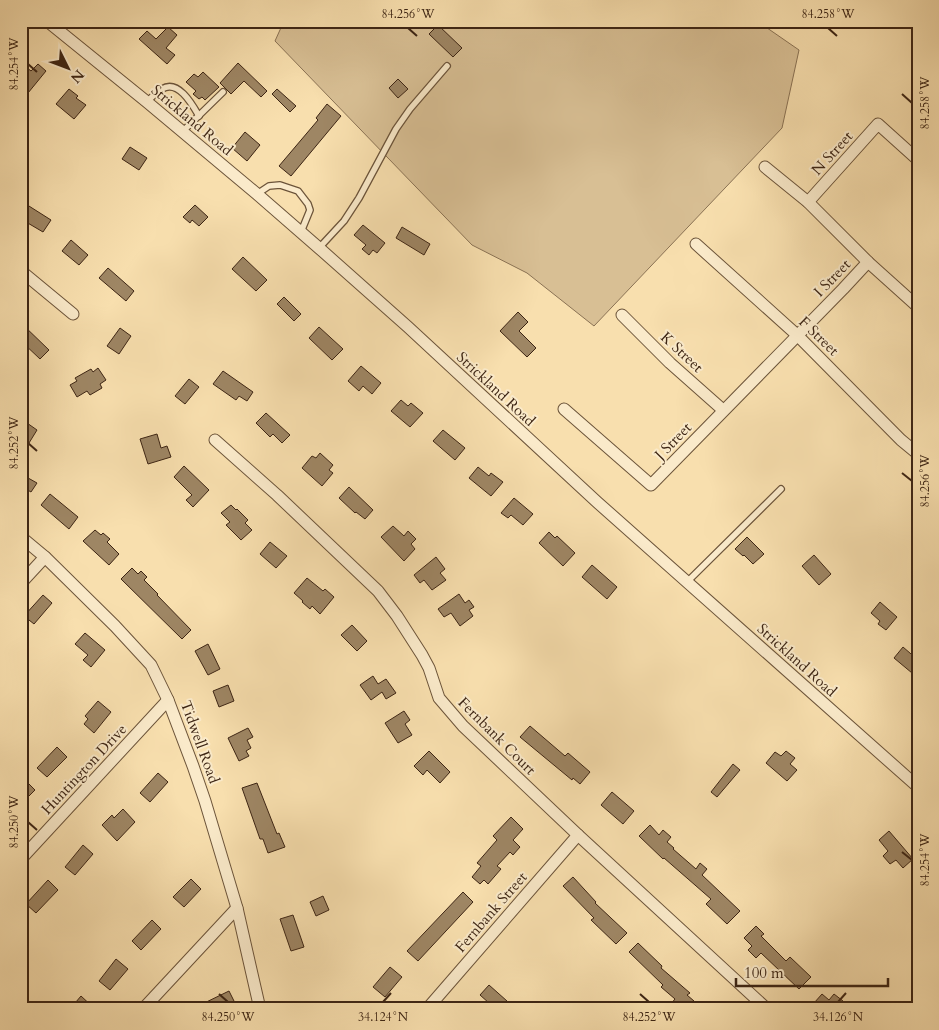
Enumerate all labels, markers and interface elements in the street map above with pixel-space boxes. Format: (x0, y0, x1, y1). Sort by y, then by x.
text: 84.256°W (381, 6, 435, 22)
text: 84.258°W (801, 6, 855, 22)
text: 84.254°W (6, 37, 22, 91)
north arrow (42, 42, 92, 92)
text: N (66, 65, 88, 87)
text: 84.258°W (917, 76, 933, 130)
street label: Strickland Road (147, 80, 237, 160)
street label: N Street (807, 126, 857, 179)
street label: I Street (809, 255, 855, 301)
street label: F Street (795, 312, 844, 360)
street label: K Street (656, 327, 708, 377)
street label: Strickland Road (452, 347, 540, 431)
text: 84.252°W (6, 416, 22, 470)
street label: J Street (649, 418, 696, 466)
text: 84.256°W (917, 454, 933, 508)
street label: Strickland Road (753, 619, 841, 701)
street label: Fernbank Court (454, 693, 540, 779)
street label: Tidwell Road (176, 698, 224, 786)
street label: Huntington Drive (37, 719, 131, 819)
text: 84.250°W (6, 795, 22, 849)
text: 84.254°W (917, 833, 933, 887)
street label: Fernbank Street (450, 867, 532, 957)
scale bar (736, 955, 889, 987)
text: 100 m (744, 963, 784, 983)
text: 84.250°W (201, 1009, 255, 1025)
text: 34.124°N (358, 1009, 409, 1025)
text: 84.252°W (622, 1009, 676, 1025)
text: 34.126°N (813, 1009, 864, 1025)

